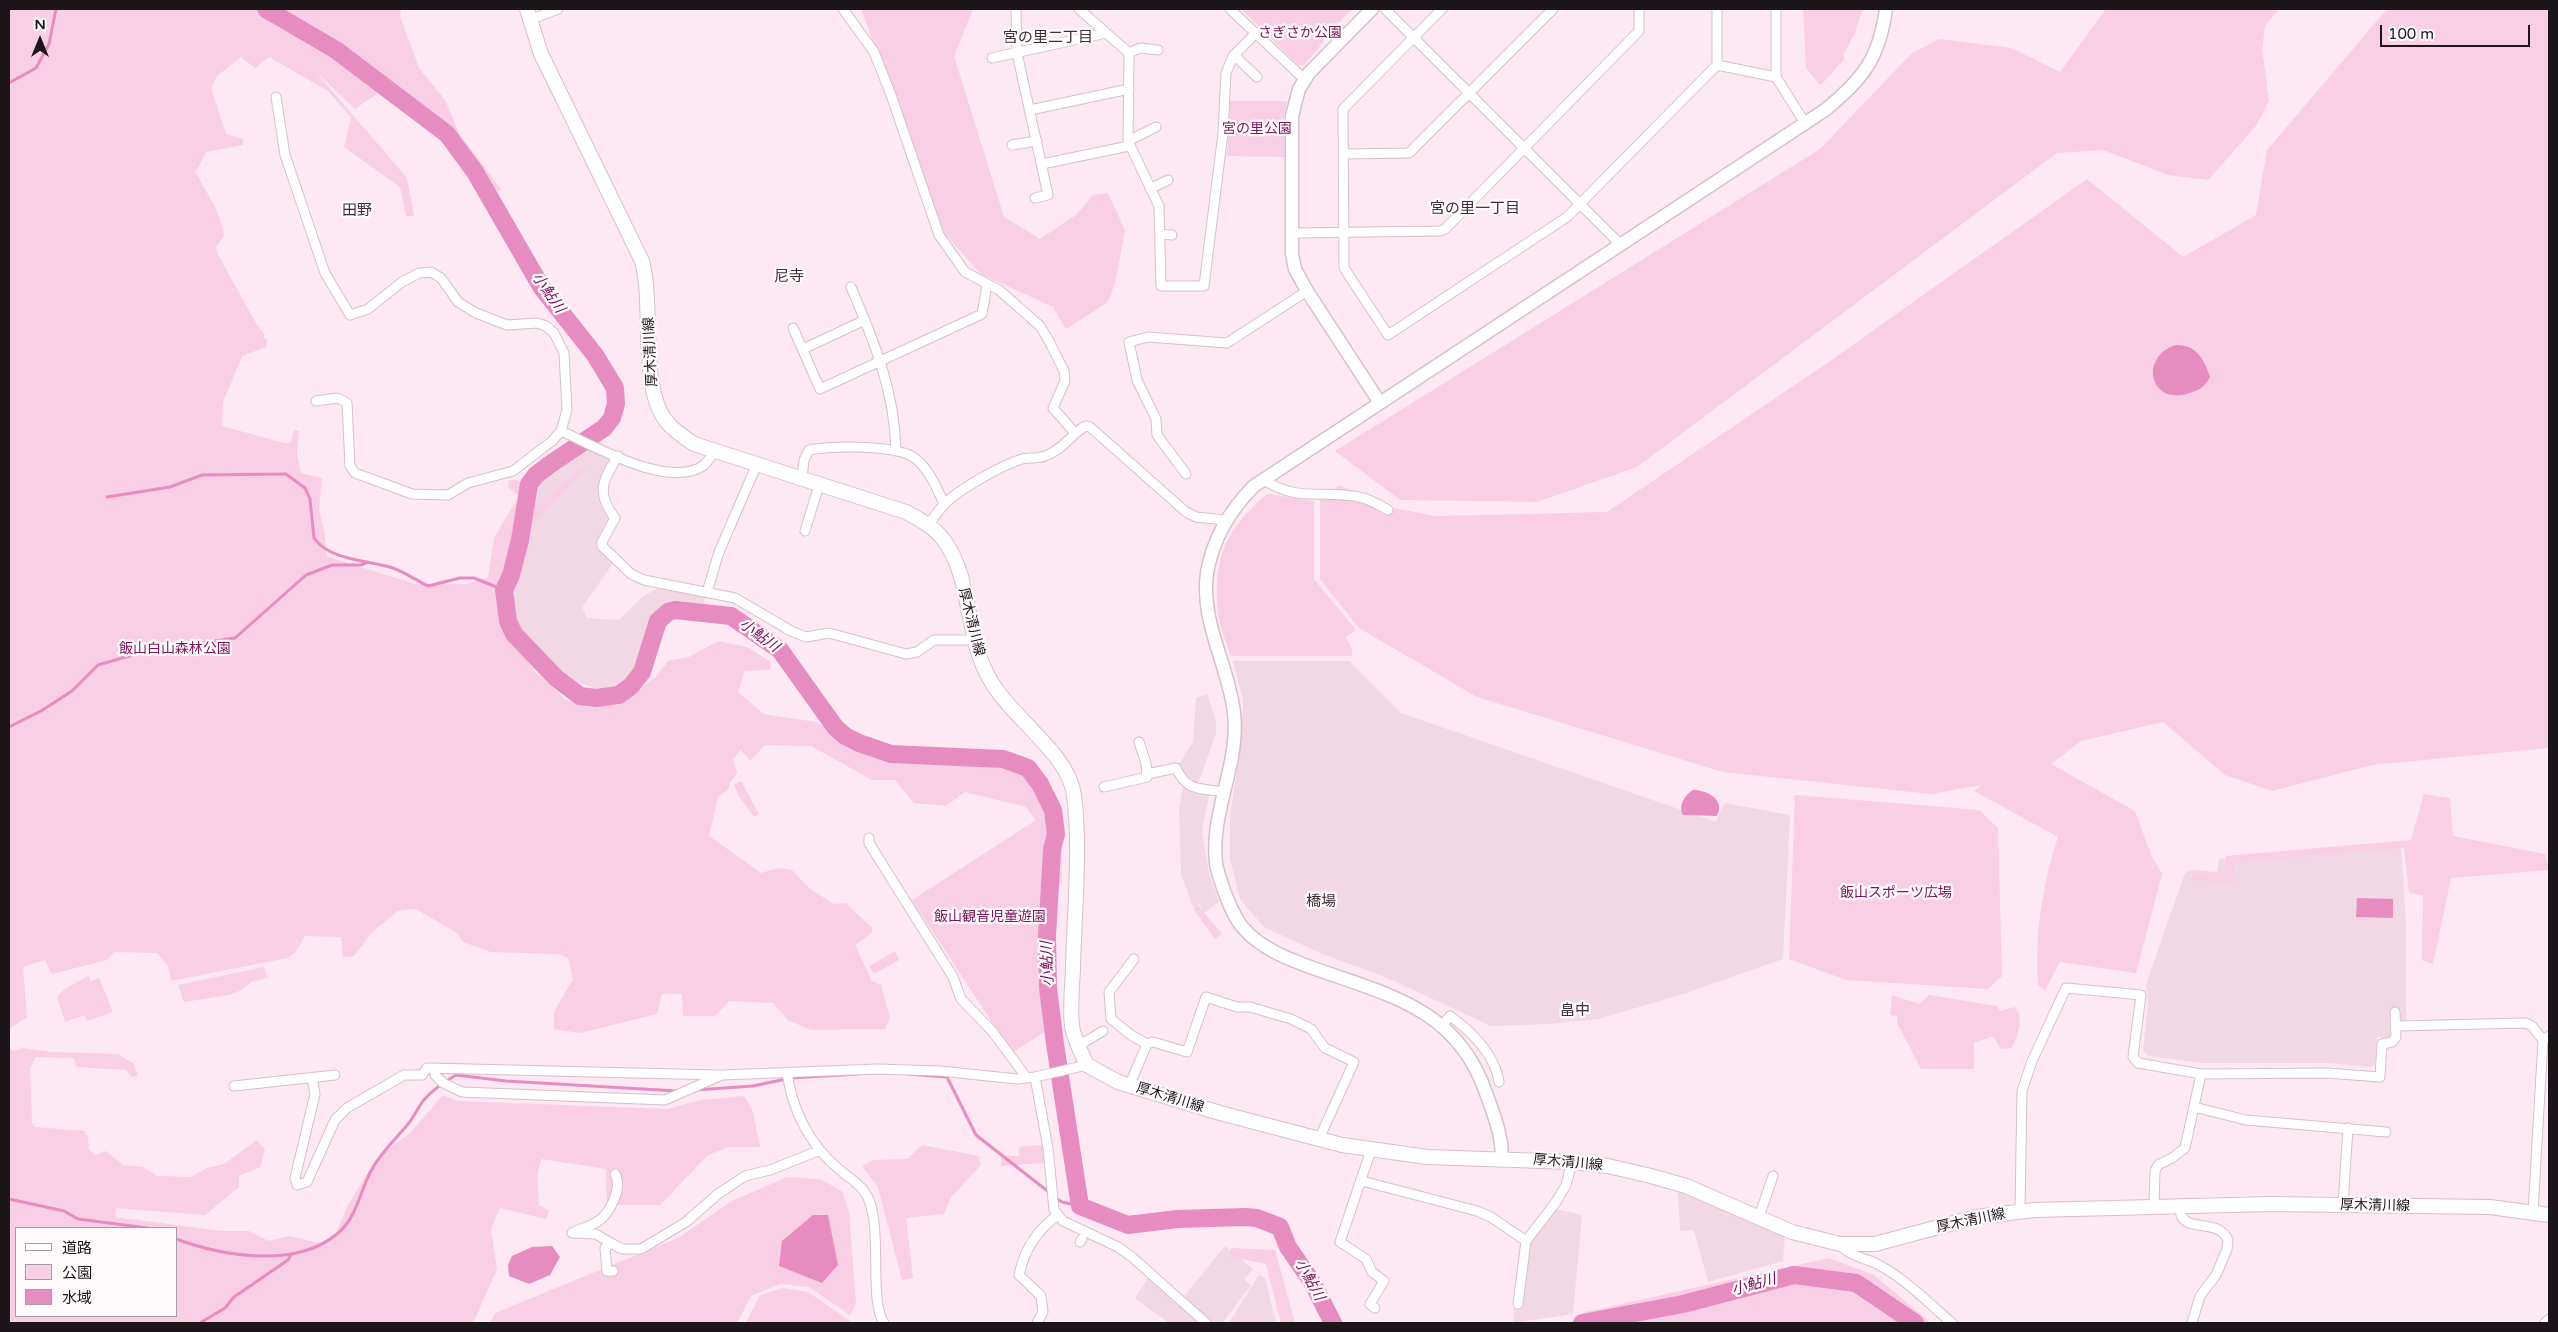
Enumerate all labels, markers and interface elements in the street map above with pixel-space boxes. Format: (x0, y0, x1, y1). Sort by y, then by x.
north arrow (15, 15, 65, 65)
scale bar (2383, 15, 2533, 47)
text: N (34, 16, 46, 33)
park label: さぎさか公園 (1258, 25, 1342, 41)
text: 100 m (2388, 25, 2434, 43)
district label: 宮の里二丁目 (1003, 29, 1093, 47)
park label: 宮の里公園 (1222, 121, 1292, 137)
district label: 宮の里一丁目 (1430, 200, 1520, 218)
district label: 田野 (342, 202, 372, 220)
district label: 尼寺 (774, 268, 804, 286)
water label: 小鮎川 (528, 269, 568, 317)
street label: 厚木清川線 (641, 317, 661, 387)
street label: 厚木清川線 (954, 586, 988, 658)
water label: 小鮎川 (736, 615, 782, 657)
park label: 飯山白山森林公園 (119, 641, 231, 657)
park label: 飯山スポーツ広場 (1840, 885, 1952, 901)
district label: 橋場 (1306, 893, 1336, 911)
park label: 飯山観音児童遊園 (934, 909, 1046, 925)
water label: 小鮎川 (1038, 941, 1058, 987)
district label: 畠中 (1560, 1002, 1590, 1020)
street label: 厚木清川線 (1134, 1080, 1206, 1116)
street label: 厚木清川線 (1532, 1152, 1604, 1174)
street label: 厚木清川線 (2340, 1197, 2410, 1215)
street label: 厚木清川線 (1935, 1206, 2007, 1236)
legend (15, 1227, 178, 1317)
text: 道路 (62, 1239, 92, 1257)
water label: 小鮎川 (1290, 1256, 1328, 1304)
text: 公園 (62, 1264, 92, 1282)
water label: 小鮎川 (1730, 1270, 1778, 1300)
text: 水域 (62, 1289, 92, 1307)

